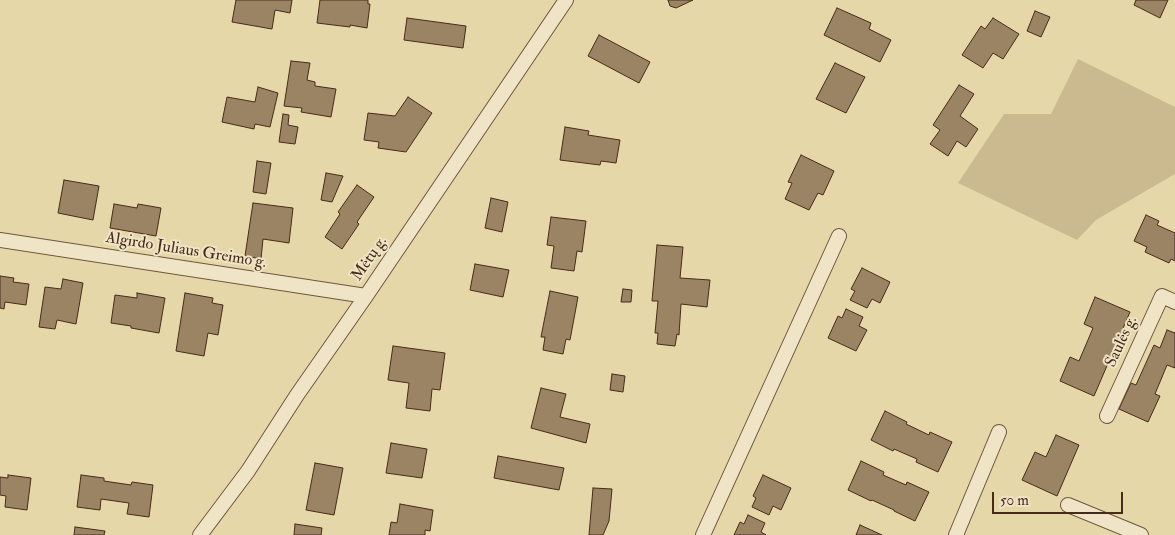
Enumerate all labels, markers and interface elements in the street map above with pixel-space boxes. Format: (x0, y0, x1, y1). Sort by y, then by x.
street label: Algirdo Juliaus Greimo g. (104, 229, 268, 273)
street label: Mėtų g. (348, 233, 392, 285)
street label: Saulės g. (1102, 313, 1142, 371)
scale bar (995, 482, 1126, 514)
text: 50 m (1000, 491, 1029, 510)

